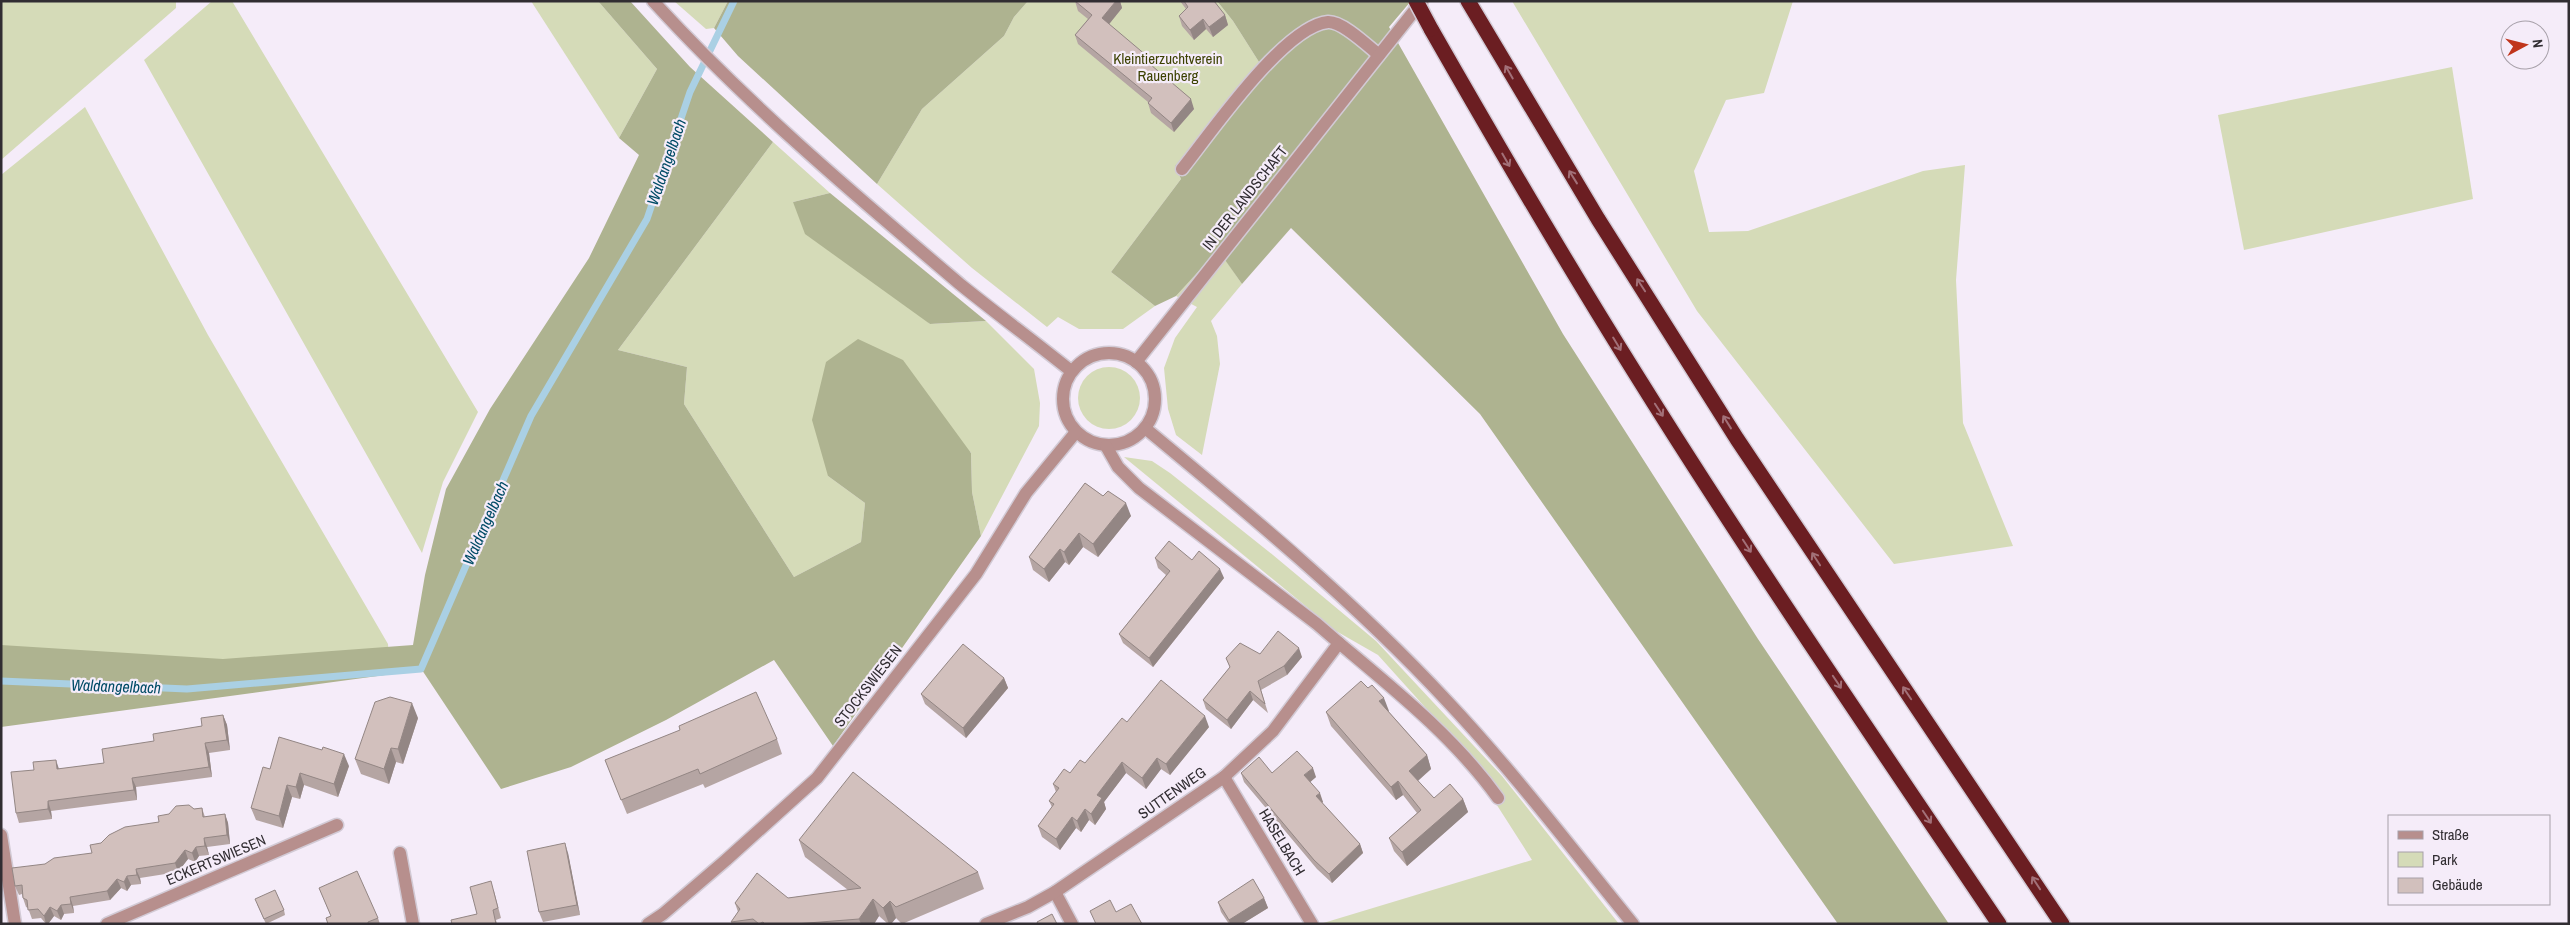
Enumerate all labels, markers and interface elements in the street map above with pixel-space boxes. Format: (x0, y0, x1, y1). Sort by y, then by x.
north arrow (2500, 20, 2550, 70)
text: N (2528, 38, 2547, 49)
park label: Kleintierzuchtverein Rauenberg (1113, 48, 1223, 86)
one-way arrow (1503, 65, 1513, 79)
water label: Waldangelbach (641, 116, 691, 208)
street label: IN DER LANDSCHAFT (1197, 141, 1292, 254)
one-way arrow (1501, 152, 1511, 166)
one-way arrow (1567, 171, 1577, 185)
one-way arrow (1636, 278, 1646, 292)
one-way arrow (1612, 337, 1622, 351)
one-way arrow (1654, 402, 1664, 416)
one-way arrow (1722, 416, 1732, 430)
water label: Waldangelbach (457, 477, 513, 569)
one-way arrow (1742, 539, 1753, 553)
one-way arrow (1811, 552, 1821, 566)
street label: STOCKSWIESEN (829, 640, 906, 731)
water label: Waldangelbach (71, 673, 161, 699)
one-way arrow (1832, 675, 1842, 689)
one-way arrow (1902, 686, 1912, 700)
street label: SUTTENWEG (1134, 761, 1210, 824)
street label: HASELBACH (1254, 804, 1311, 879)
one-way arrow (1922, 810, 1932, 824)
legend (2388, 815, 2550, 905)
text: Straße (2432, 824, 2469, 845)
street label: ECKERTSWIESEN (163, 829, 269, 890)
text: Park (2432, 849, 2458, 870)
text: Gebäude (2432, 874, 2483, 895)
one-way arrow (2030, 876, 2041, 890)

